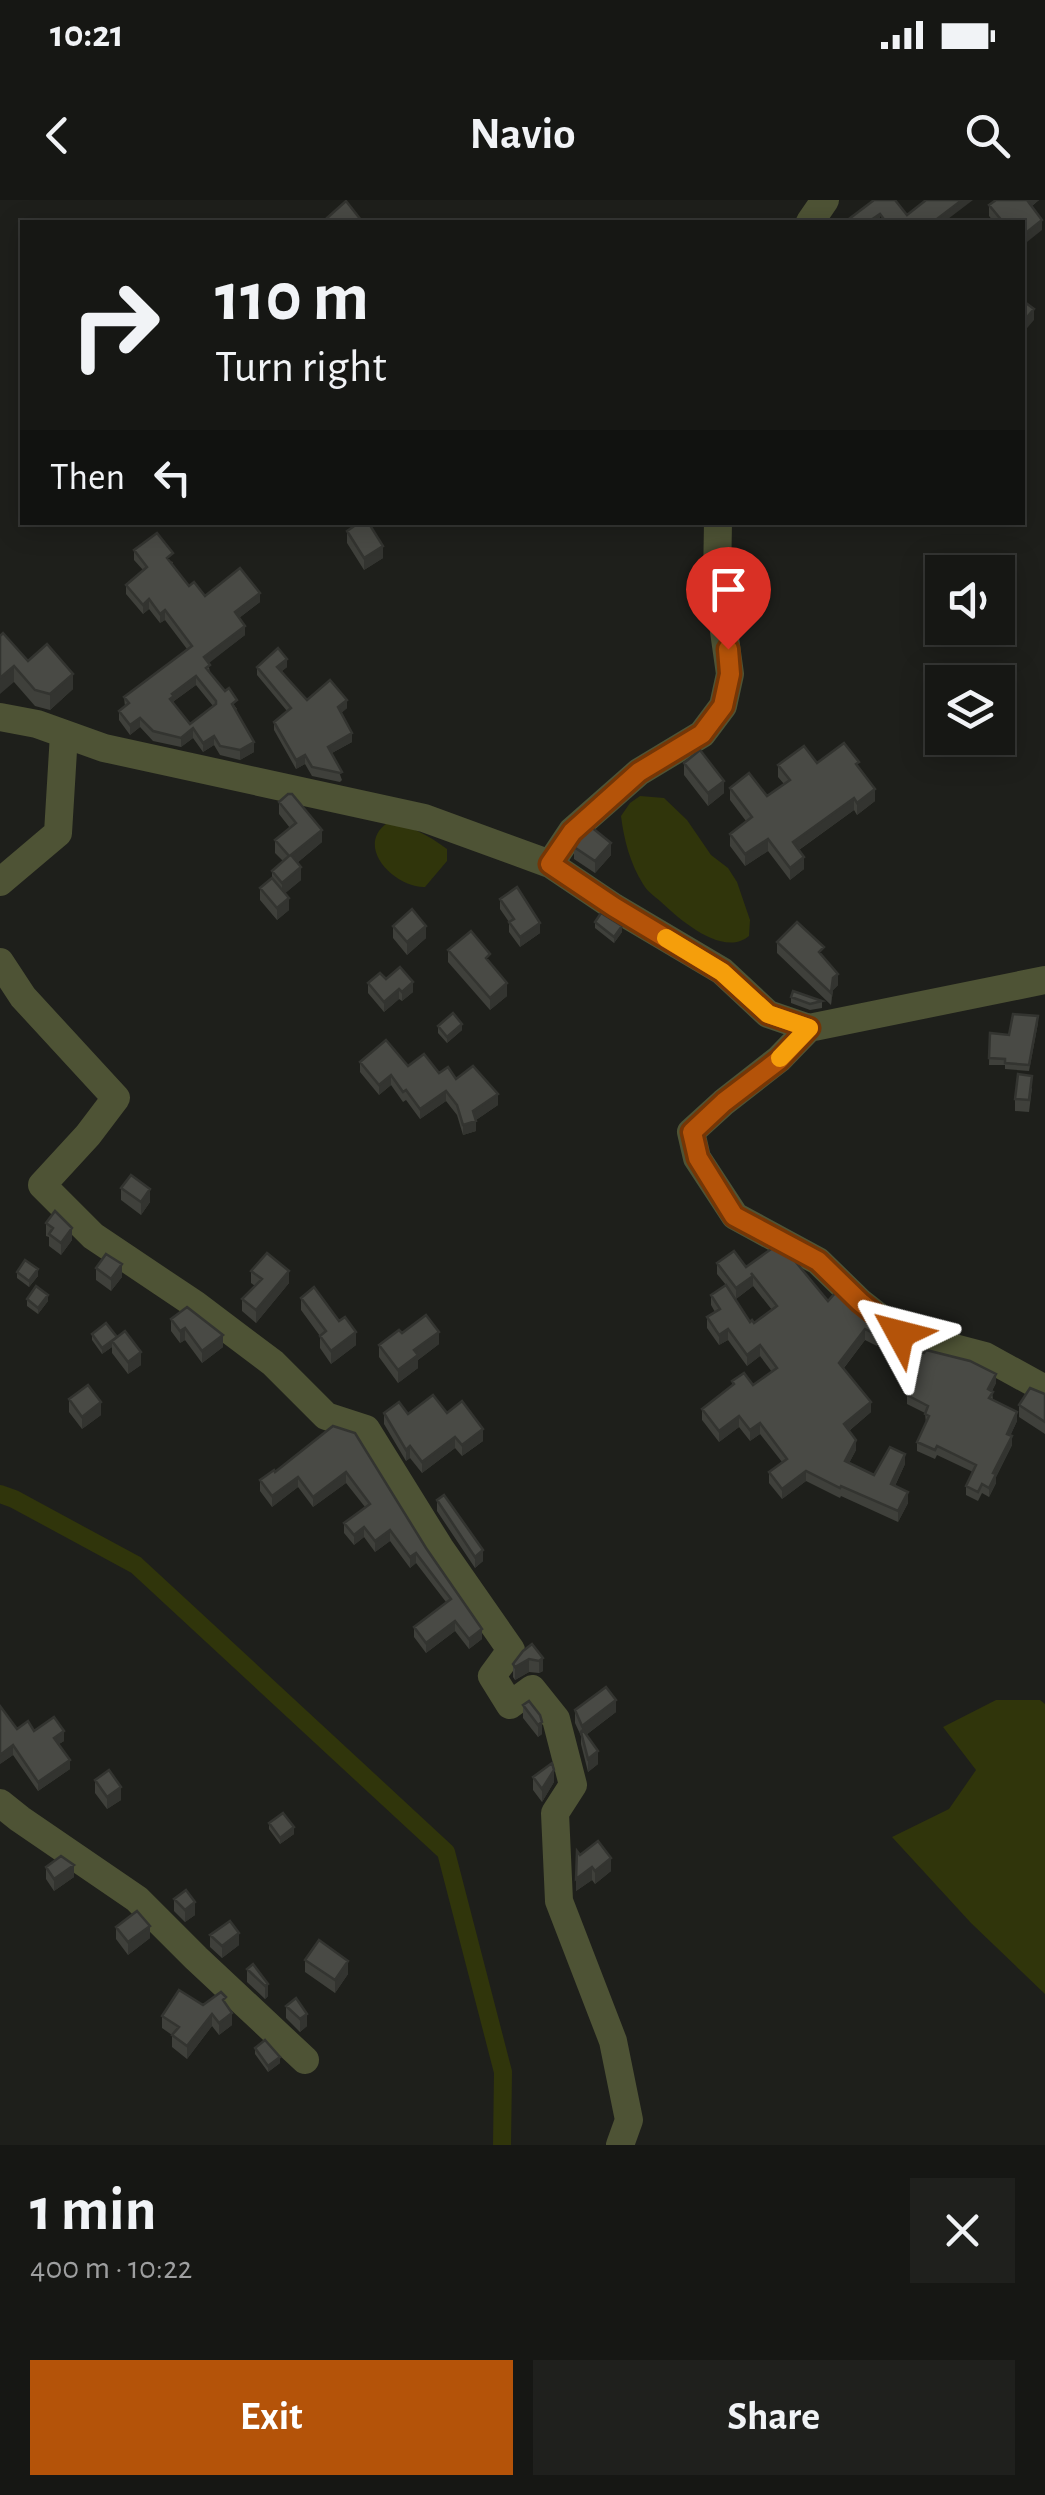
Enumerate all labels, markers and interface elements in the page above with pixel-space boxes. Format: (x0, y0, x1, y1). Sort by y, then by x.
text: 10:21 (50, 16, 124, 54)
icon: back (30, 108, 85, 163)
icon: search (960, 108, 1015, 163)
text: Navio (470, 112, 575, 157)
icon: right (50, 260, 180, 390)
text: 110 m (215, 263, 369, 333)
text: Turn right (215, 345, 387, 390)
icon: left (145, 450, 200, 505)
text: Then (50, 459, 125, 497)
pin (686, 547, 771, 650)
map controls (925, 555, 1015, 755)
button: sound (925, 555, 1015, 645)
icon: arrive (701, 562, 756, 617)
button: layers (925, 665, 1015, 755)
position arrow (848, 1282, 952, 1386)
button: close (910, 2178, 1015, 2283)
text: 1 min (30, 2181, 156, 2241)
text: 400 m · 10:22 (30, 2252, 192, 2284)
button: Exit (30, 2360, 513, 2475)
button: Share (533, 2360, 1015, 2475)

